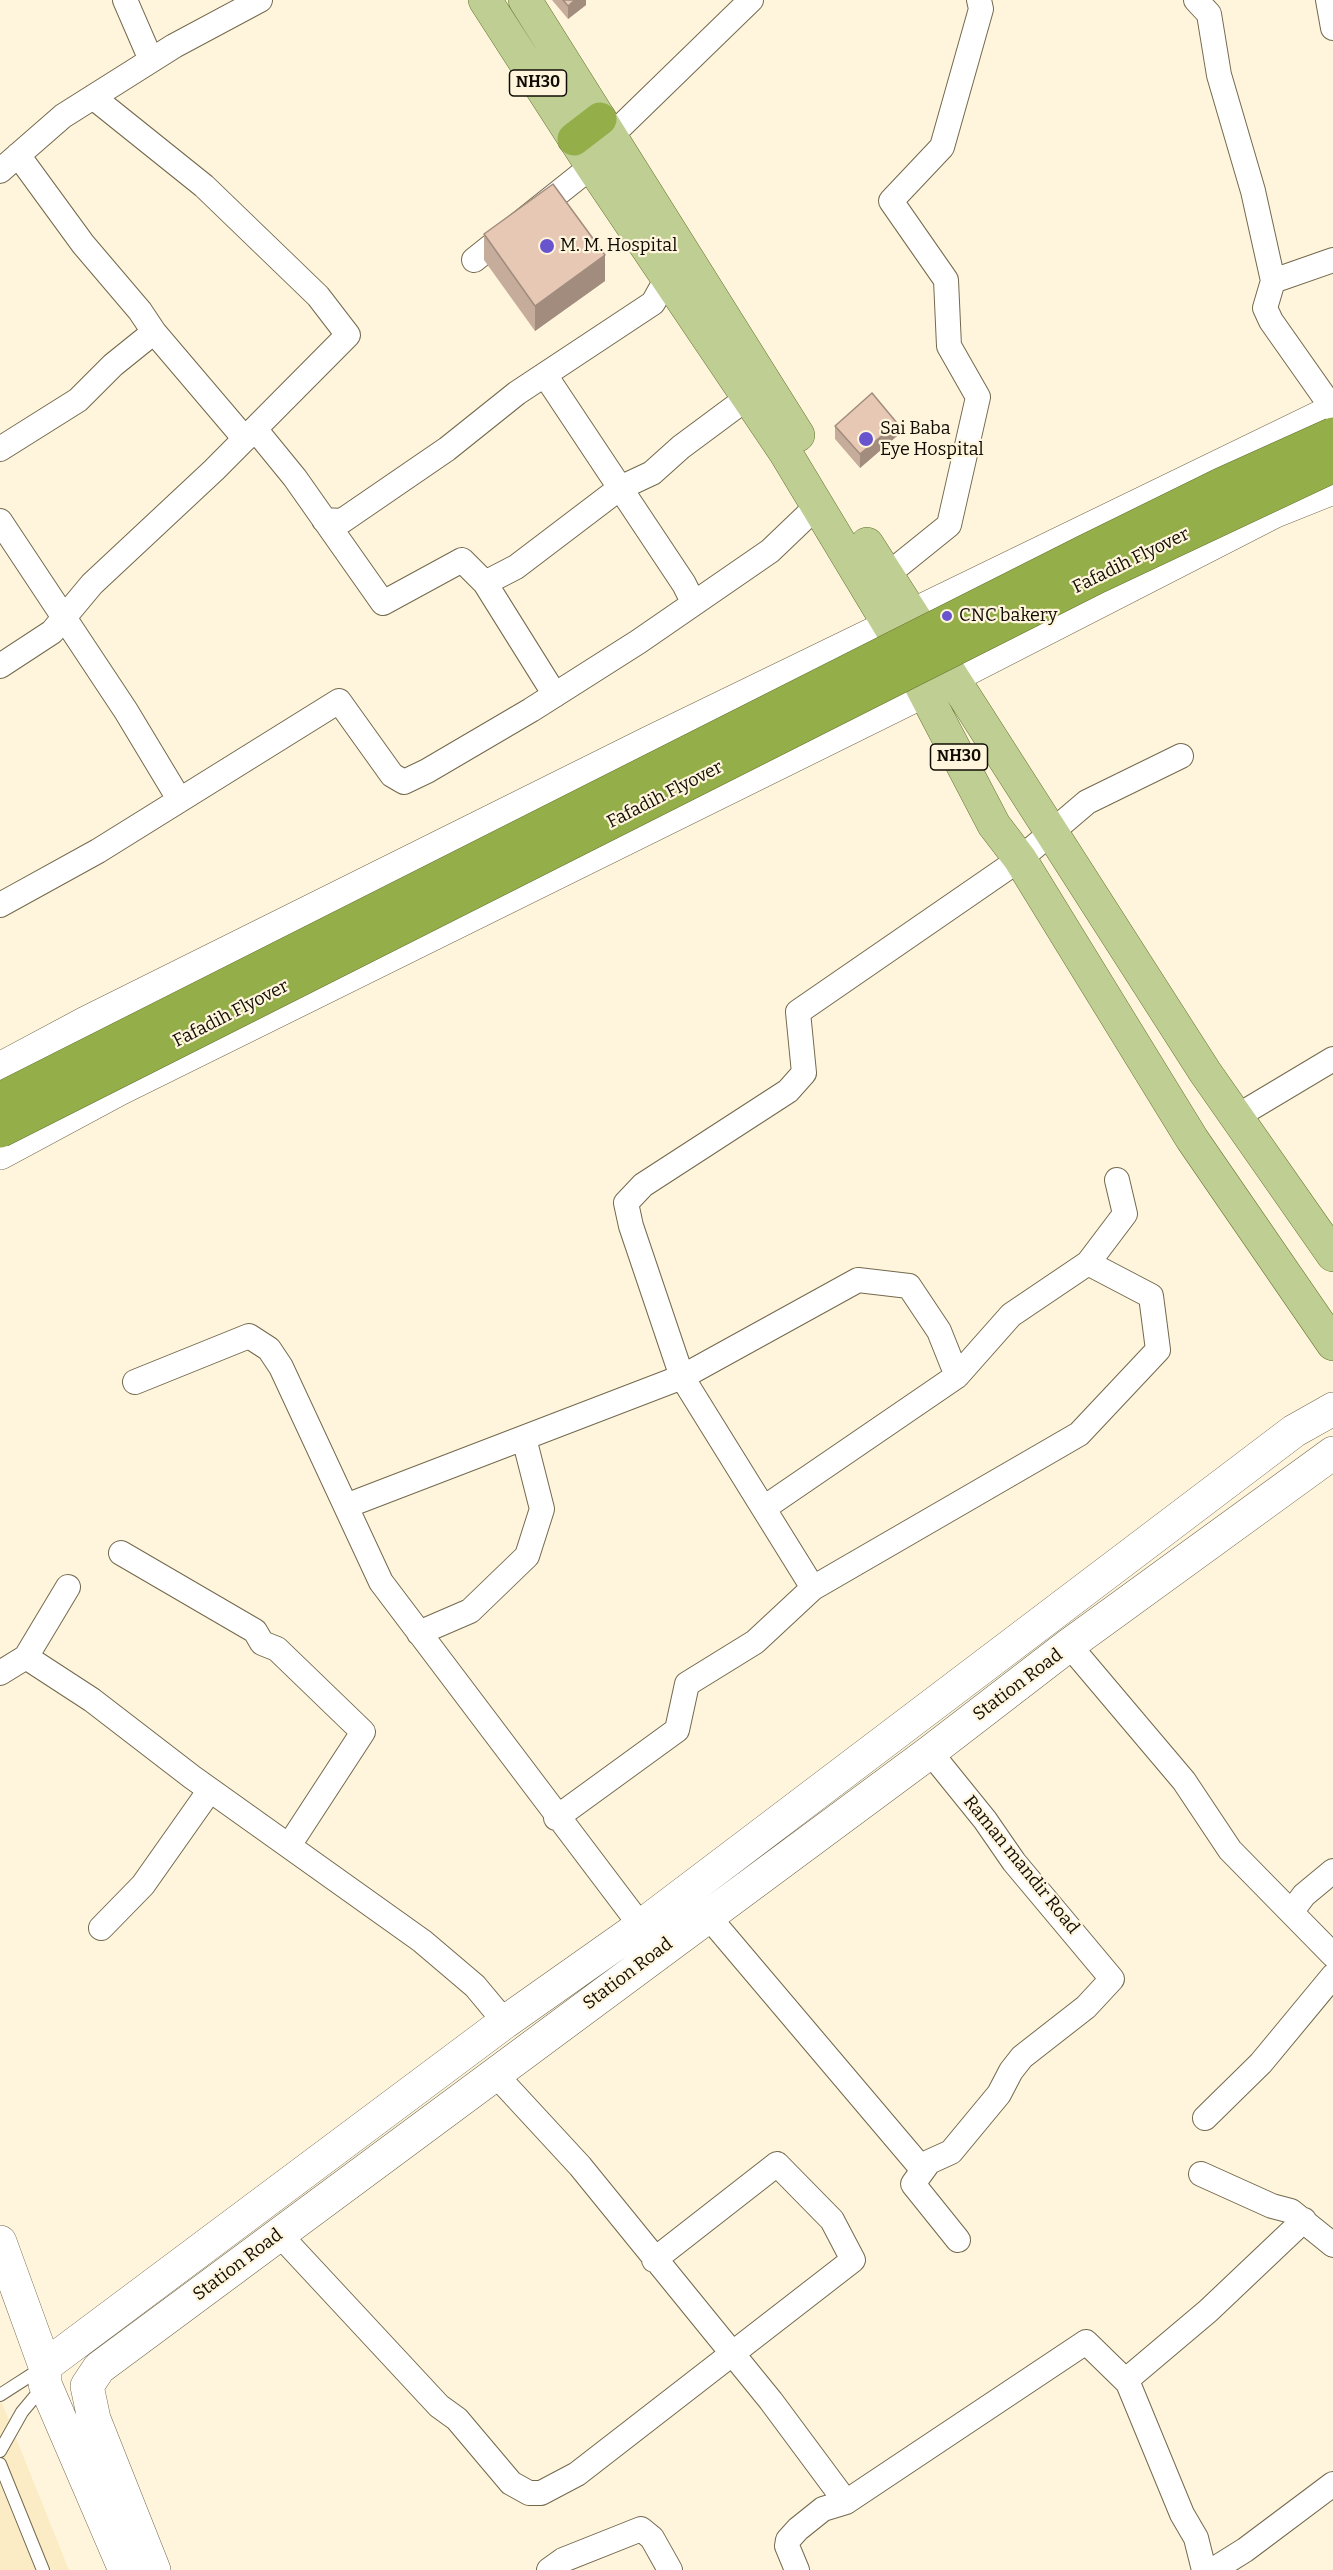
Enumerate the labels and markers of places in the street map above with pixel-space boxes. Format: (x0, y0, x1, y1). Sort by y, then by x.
place label: M. M. Hospital (560, 235, 677, 257)
marker: M. M. Hospital (538, 237, 556, 255)
place label: Sai Baba Eye Hospital (880, 418, 984, 460)
marker: Sai Baba Eye Hospital (857, 430, 875, 448)
place label: CNC bakery (959, 605, 1058, 627)
marker: CNC bakery (940, 609, 954, 623)

